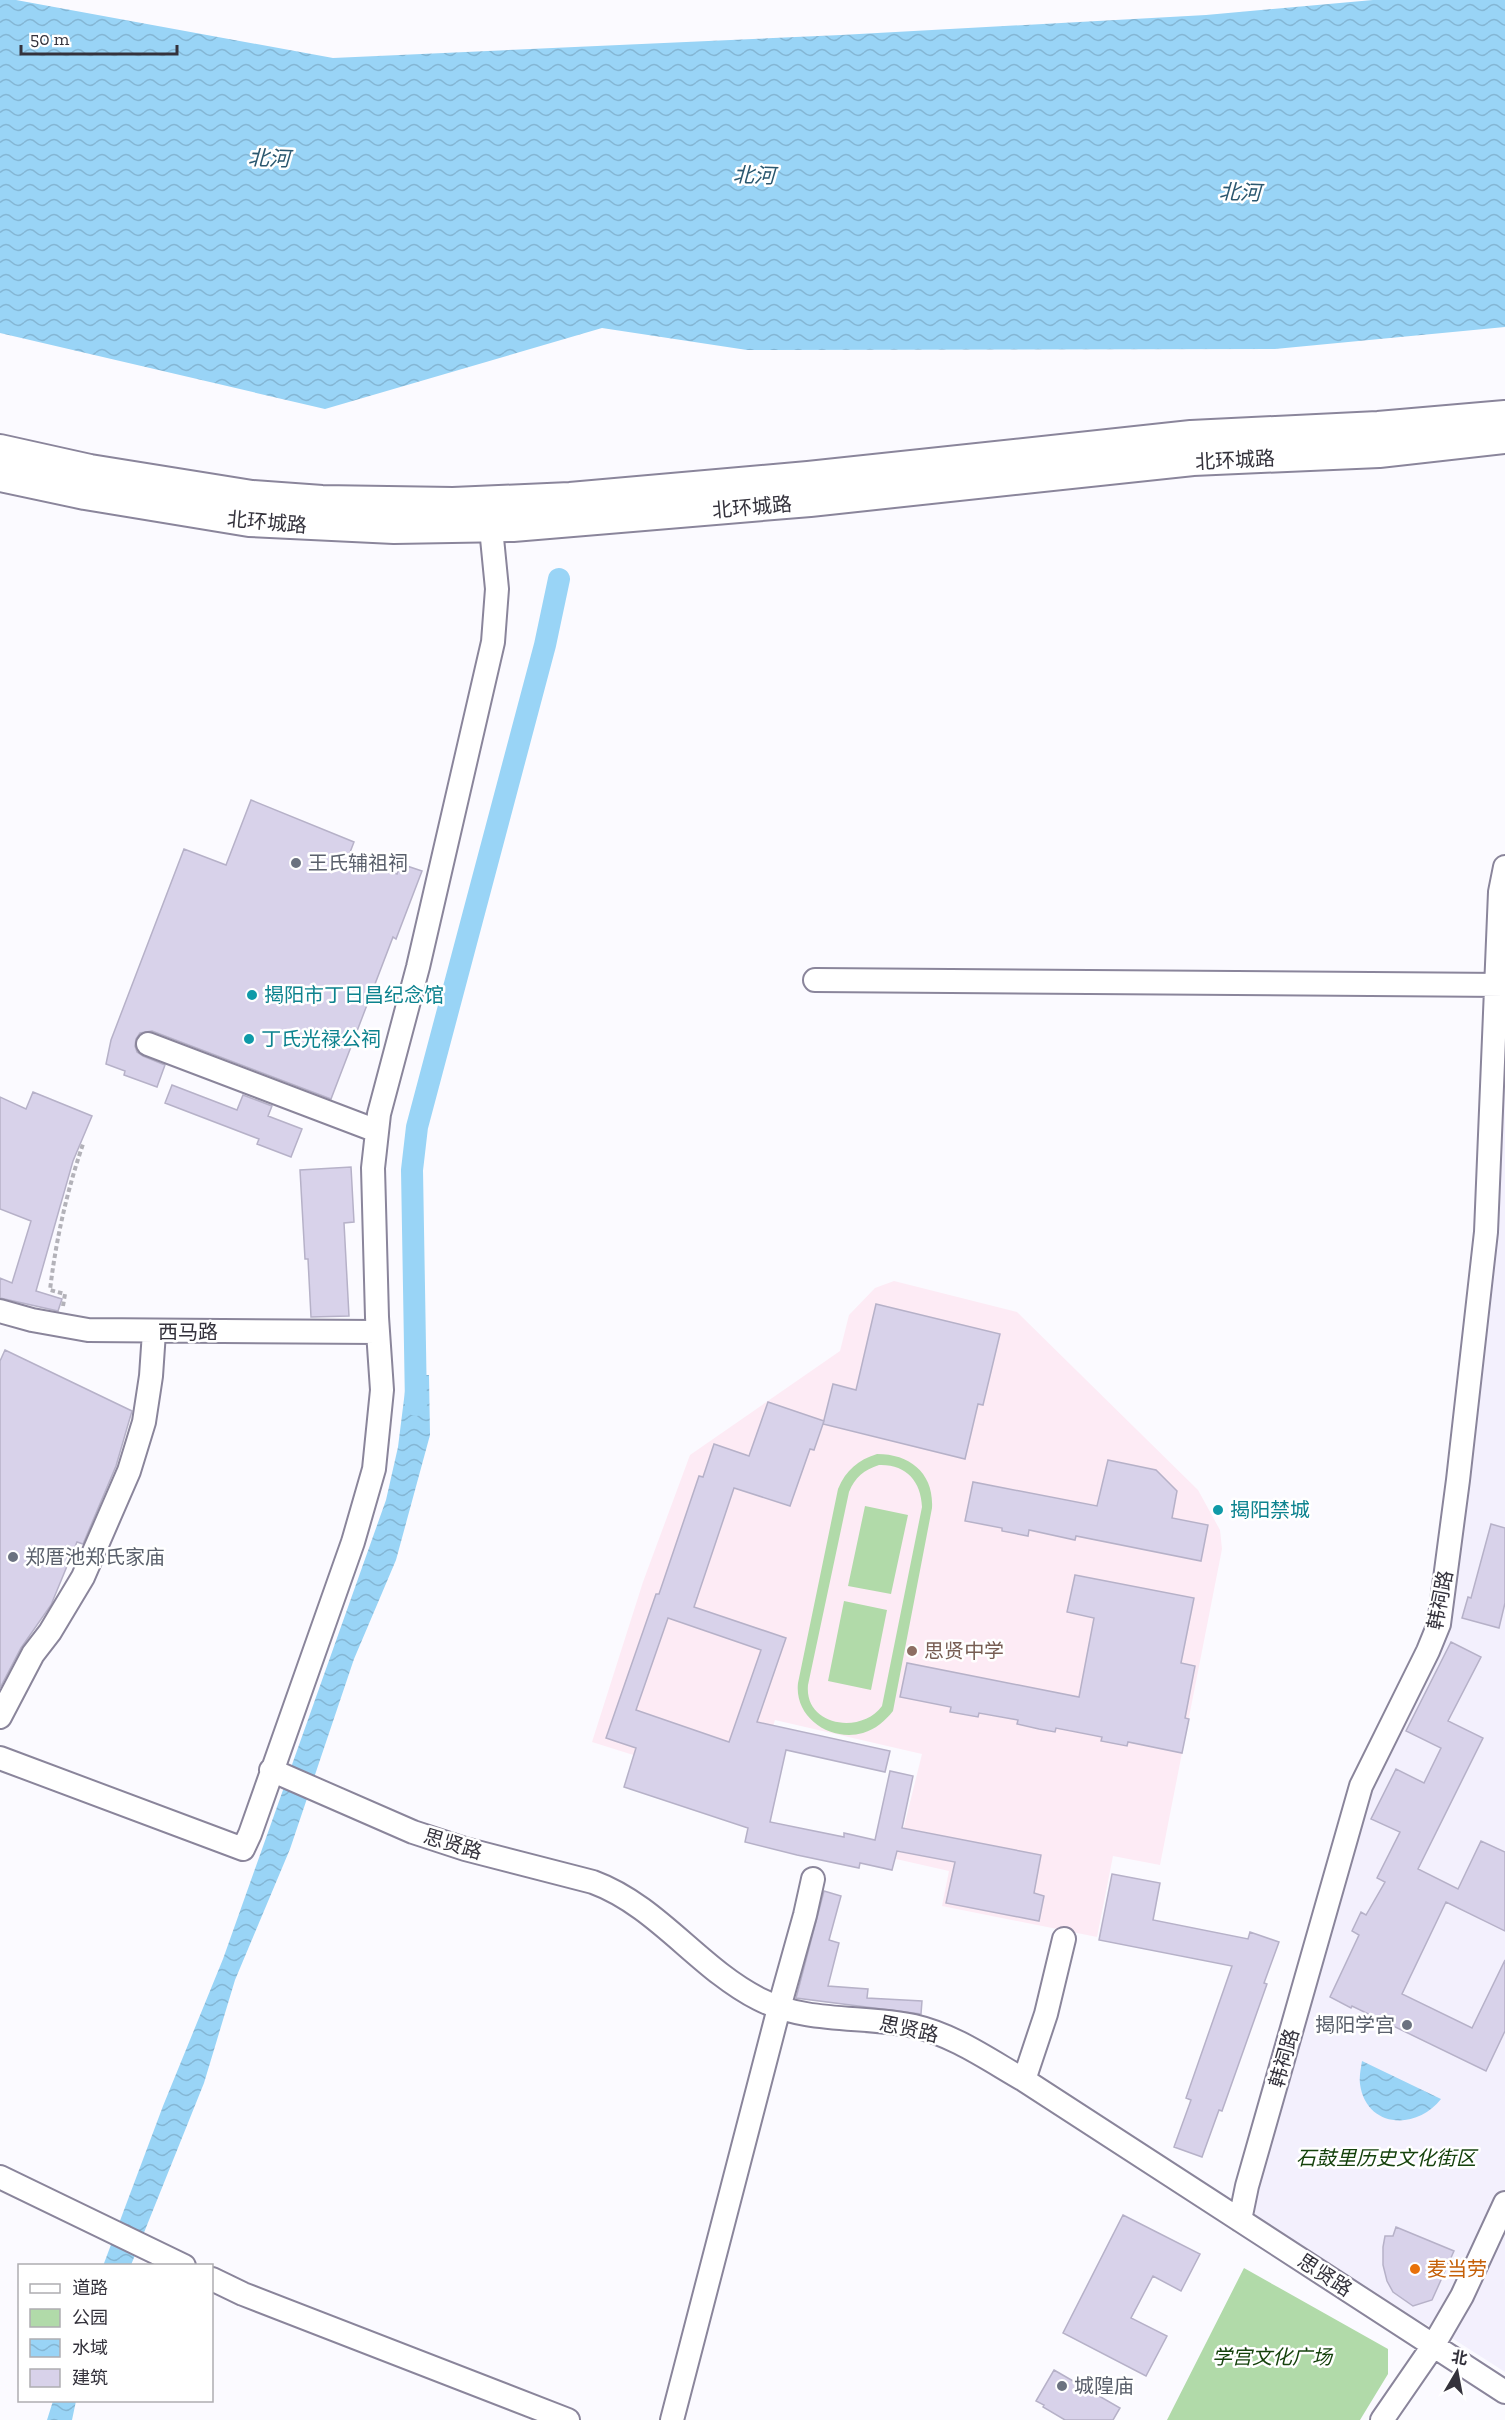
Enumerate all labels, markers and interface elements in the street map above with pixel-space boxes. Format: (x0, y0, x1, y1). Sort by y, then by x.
scale bar (21, 18, 177, 56)
text: 50 m (30, 28, 70, 50)
water label: 北河 (248, 145, 294, 171)
water label: 北河 (733, 162, 779, 188)
water label: 北河 (1219, 179, 1265, 205)
street label: 北环城路 (1194, 446, 1276, 474)
street label: 北环城路 (711, 492, 793, 522)
street label: 北环城路 (226, 507, 308, 537)
place label: 王氏辅祖祠 (308, 851, 408, 875)
marker: 王氏辅祖祠 (289, 856, 303, 870)
place label: 揭阳市丁日昌纪念馆 (264, 983, 444, 1007)
marker: 揭阳市丁日昌纪念馆 (245, 988, 259, 1002)
place label: 丁氏光禄公祠 (261, 1027, 381, 1051)
marker: 丁氏光禄公祠 (242, 1032, 256, 1046)
street label: 西马路 (158, 1320, 218, 1344)
place label: 揭阳禁城 (1230, 1498, 1310, 1522)
marker: 揭阳禁城 (1211, 1503, 1225, 1517)
place label: 郑厝池郑氏家庙 (25, 1545, 165, 1569)
marker: 郑厝池郑氏家庙 (6, 1550, 20, 1564)
street label: 韩祠路 (1422, 1568, 1458, 1632)
place label: 思贤中学 (924, 1639, 1004, 1663)
marker: 思贤中学 (905, 1644, 919, 1658)
street label: 思贤路 (421, 1824, 485, 1864)
street label: 思贤路 (877, 2011, 941, 2047)
place label: 揭阳学宫 (1315, 2013, 1395, 2037)
marker: 揭阳学宫 (1400, 2018, 1414, 2032)
street label: 韩祠路 (1264, 2026, 1304, 2090)
park label: 石鼓里历史文化街区 (1296, 2146, 1479, 2170)
street label: 思贤路 (1293, 2249, 1357, 2301)
place label: 麦当劳 (1427, 2257, 1487, 2281)
marker: 麦当劳 (1408, 2262, 1422, 2276)
legend (18, 2264, 213, 2402)
text: 道路 (72, 2277, 108, 2299)
text: 公园 (72, 2307, 108, 2329)
text: 水域 (72, 2337, 108, 2359)
north arrow (1427, 2342, 1487, 2402)
park label: 学宫文化广场 (1212, 2345, 1334, 2369)
text: 北 (1450, 2347, 1469, 2368)
text: 建筑 (72, 2367, 108, 2389)
place label: 城隍庙 (1074, 2374, 1134, 2398)
marker: 城隍庙 (1055, 2379, 1069, 2393)

